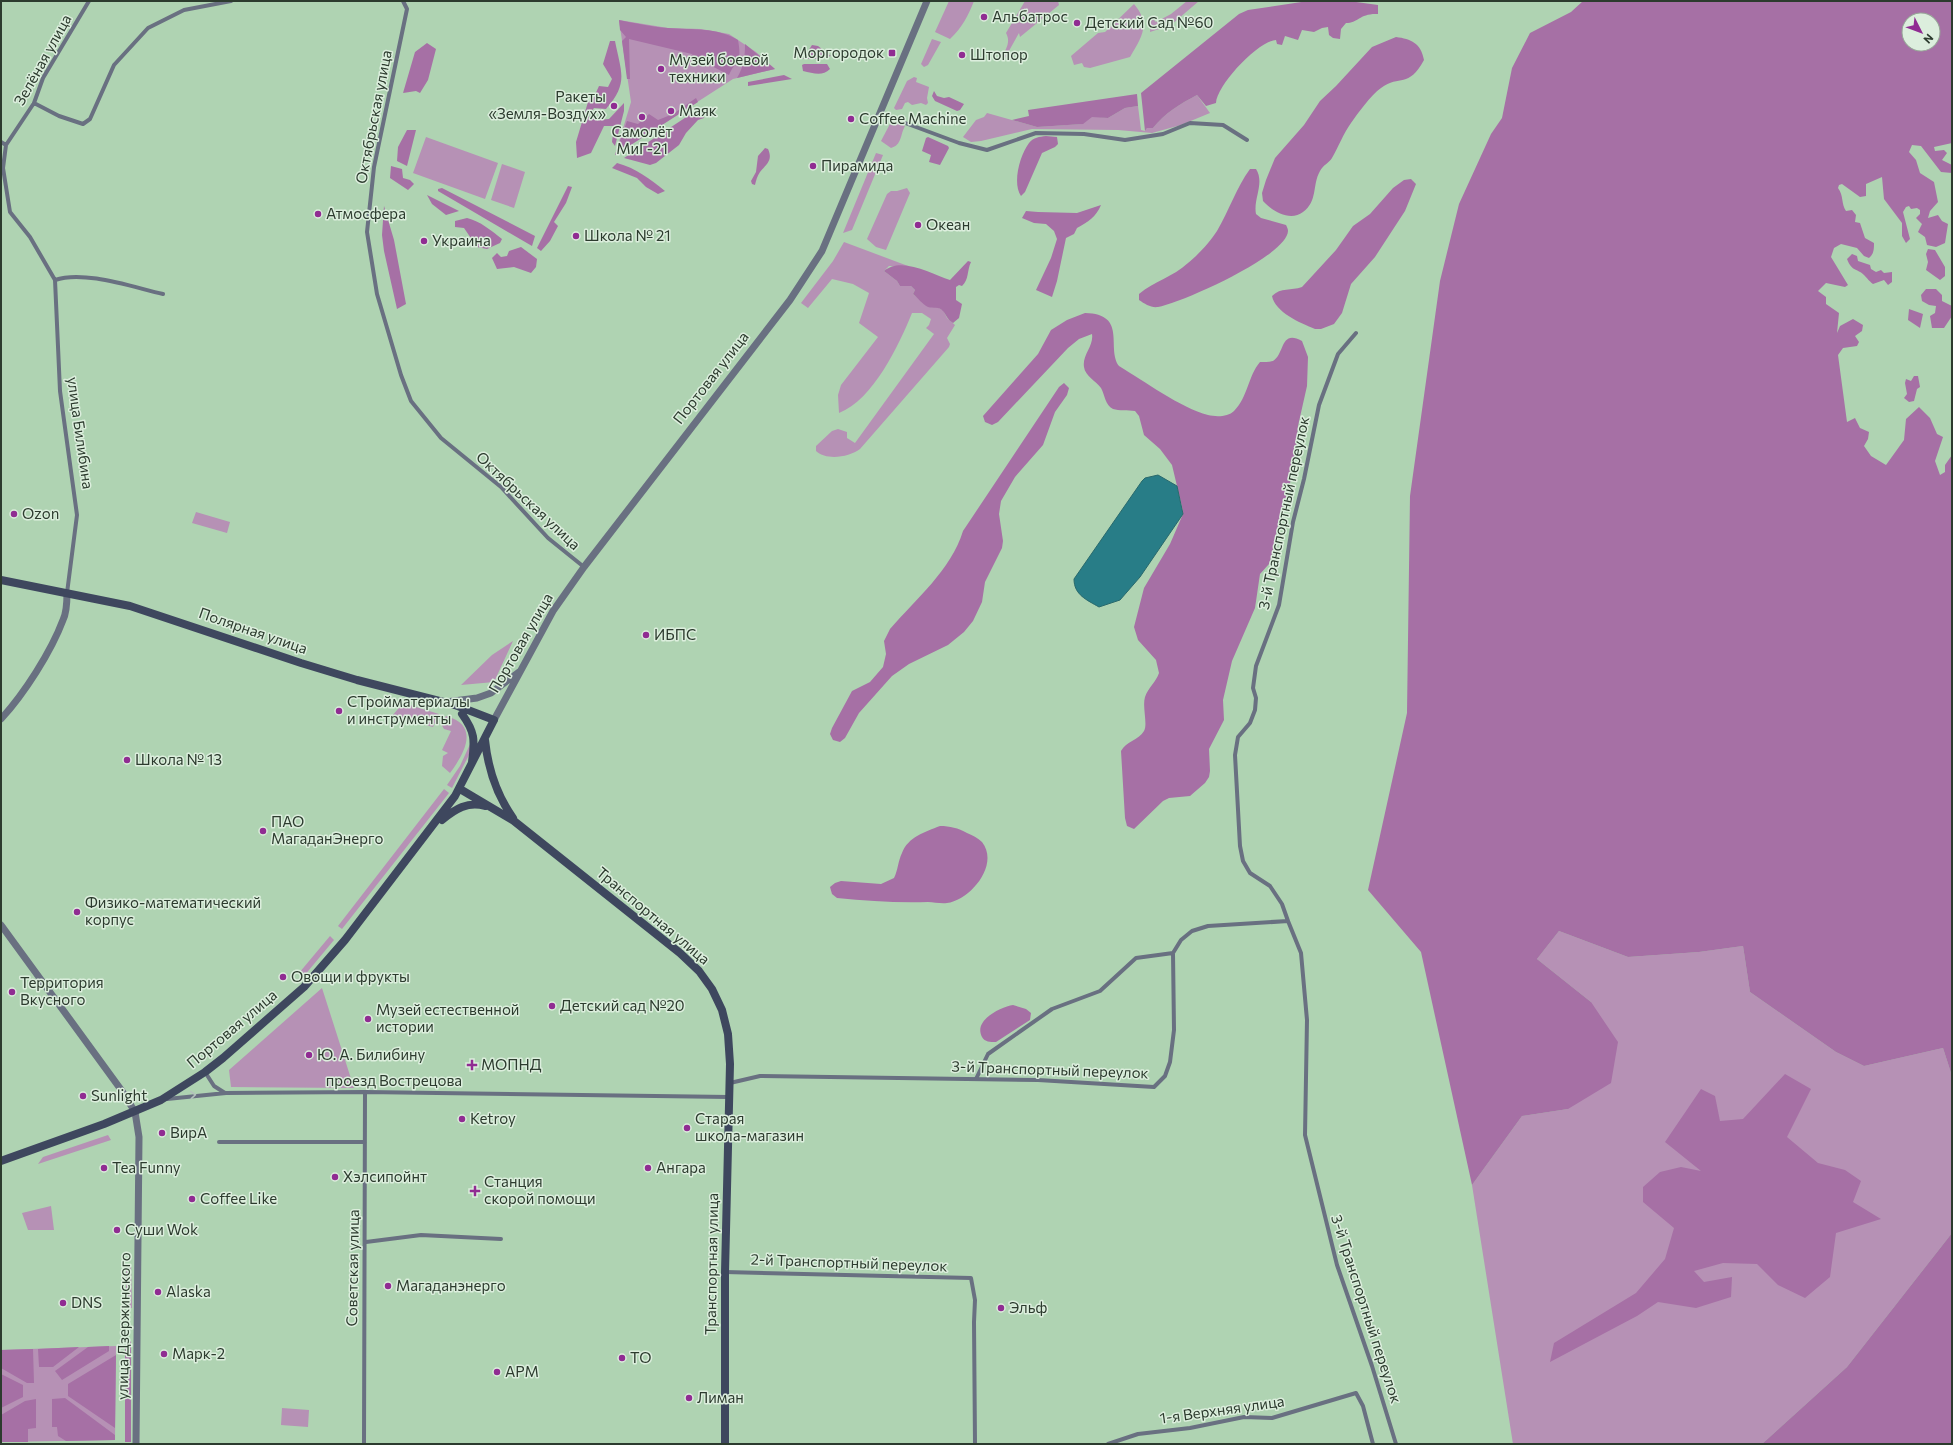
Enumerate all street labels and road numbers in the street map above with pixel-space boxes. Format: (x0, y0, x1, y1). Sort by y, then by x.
street label: Зелёная улица (10, 11, 75, 108)
street label: Октябрьская улица (351, 48, 395, 185)
street label: Портовая улица (669, 328, 752, 427)
street label: улица Билибина (64, 376, 98, 490)
street label: 3-й Транспортный переулок (1254, 414, 1312, 611)
street label: Октябрьская улица (473, 447, 584, 553)
street label: Портовая улица (484, 589, 556, 696)
street label: Полярная улица (197, 603, 310, 657)
street label: Транспортная улица (593, 863, 714, 968)
street label: Портовая улица (183, 985, 280, 1071)
street label: 3-й Транспортный переулок (951, 1057, 1149, 1081)
street label: проезд Вострецова (326, 1071, 462, 1089)
street label: Транспортная улица (701, 1193, 721, 1335)
street label: Советская улица (342, 1209, 362, 1327)
street label: 3-й Транспортный переулок (1328, 1212, 1406, 1405)
street label: 2-й Транспортный переулок (750, 1250, 948, 1274)
street label: улица Дзержинского (113, 1252, 133, 1400)
street label: 1-я Верхняя улица (1158, 1391, 1285, 1427)

